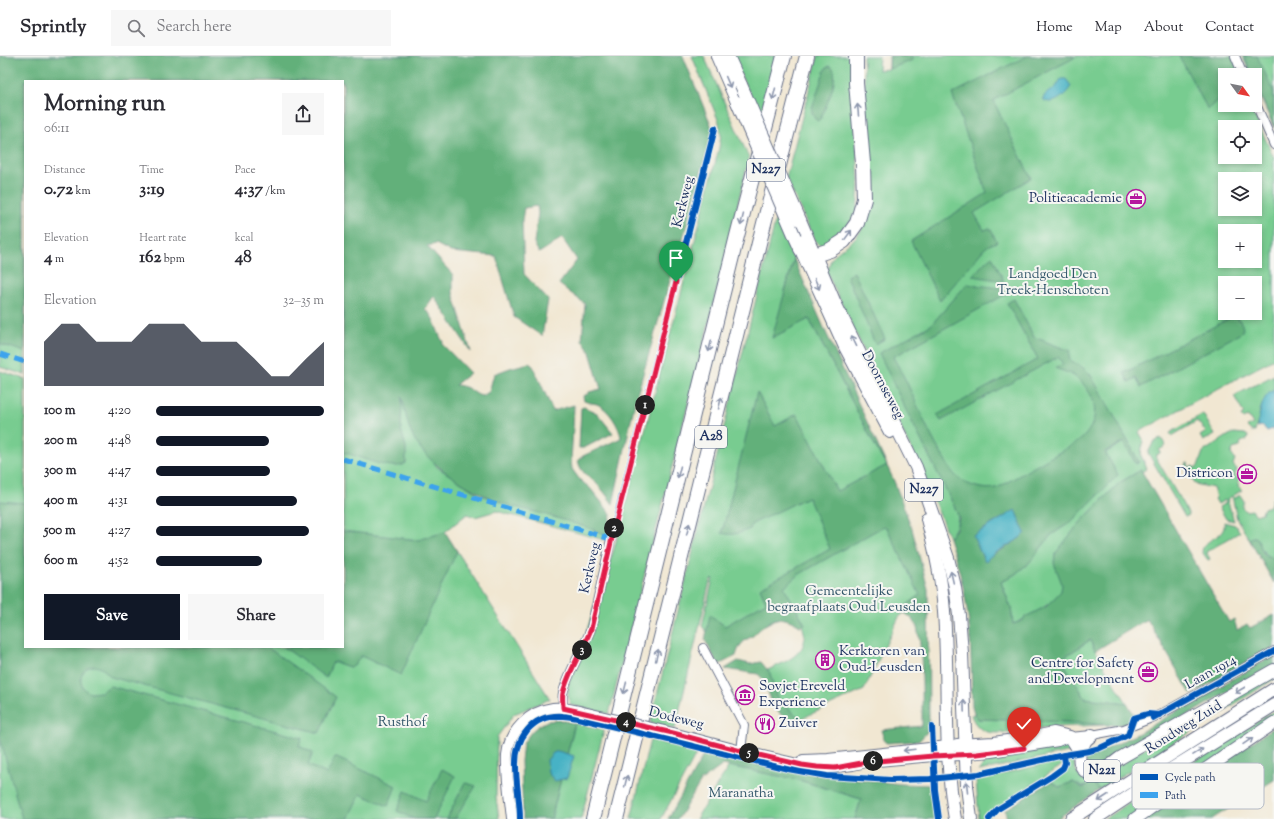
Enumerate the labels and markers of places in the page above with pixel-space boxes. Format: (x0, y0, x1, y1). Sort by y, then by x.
office icon: Politieacademie (1125, 188, 1147, 210)
place label: Politieacademie (1029, 189, 1122, 209)
pin (659, 241, 693, 282)
pin: 1 (635, 395, 655, 415)
office icon: Districon (1236, 463, 1258, 485)
place label: Districon (1176, 464, 1233, 484)
pin: 2 (604, 518, 624, 538)
pin: 3 (572, 640, 592, 660)
place label: Kerktoren van Oud-Leusden (839, 642, 925, 678)
building icon: Kerktoren van Oud-Leusden (814, 649, 836, 671)
place label: Centre for Safety and Development (1028, 654, 1134, 690)
office icon: Centre for Safety and Development (1137, 661, 1159, 683)
place label: Sovjet Ereveld Experience (759, 677, 845, 713)
museum icon: Sovjet Ereveld Experience (734, 684, 756, 706)
pin (1007, 707, 1041, 748)
pin: 4 (616, 712, 636, 732)
restaurant icon: Zuiver (754, 713, 776, 735)
place label: Zuiver (779, 714, 818, 734)
pin: 5 (739, 743, 759, 763)
pin: 6 (863, 751, 883, 771)

